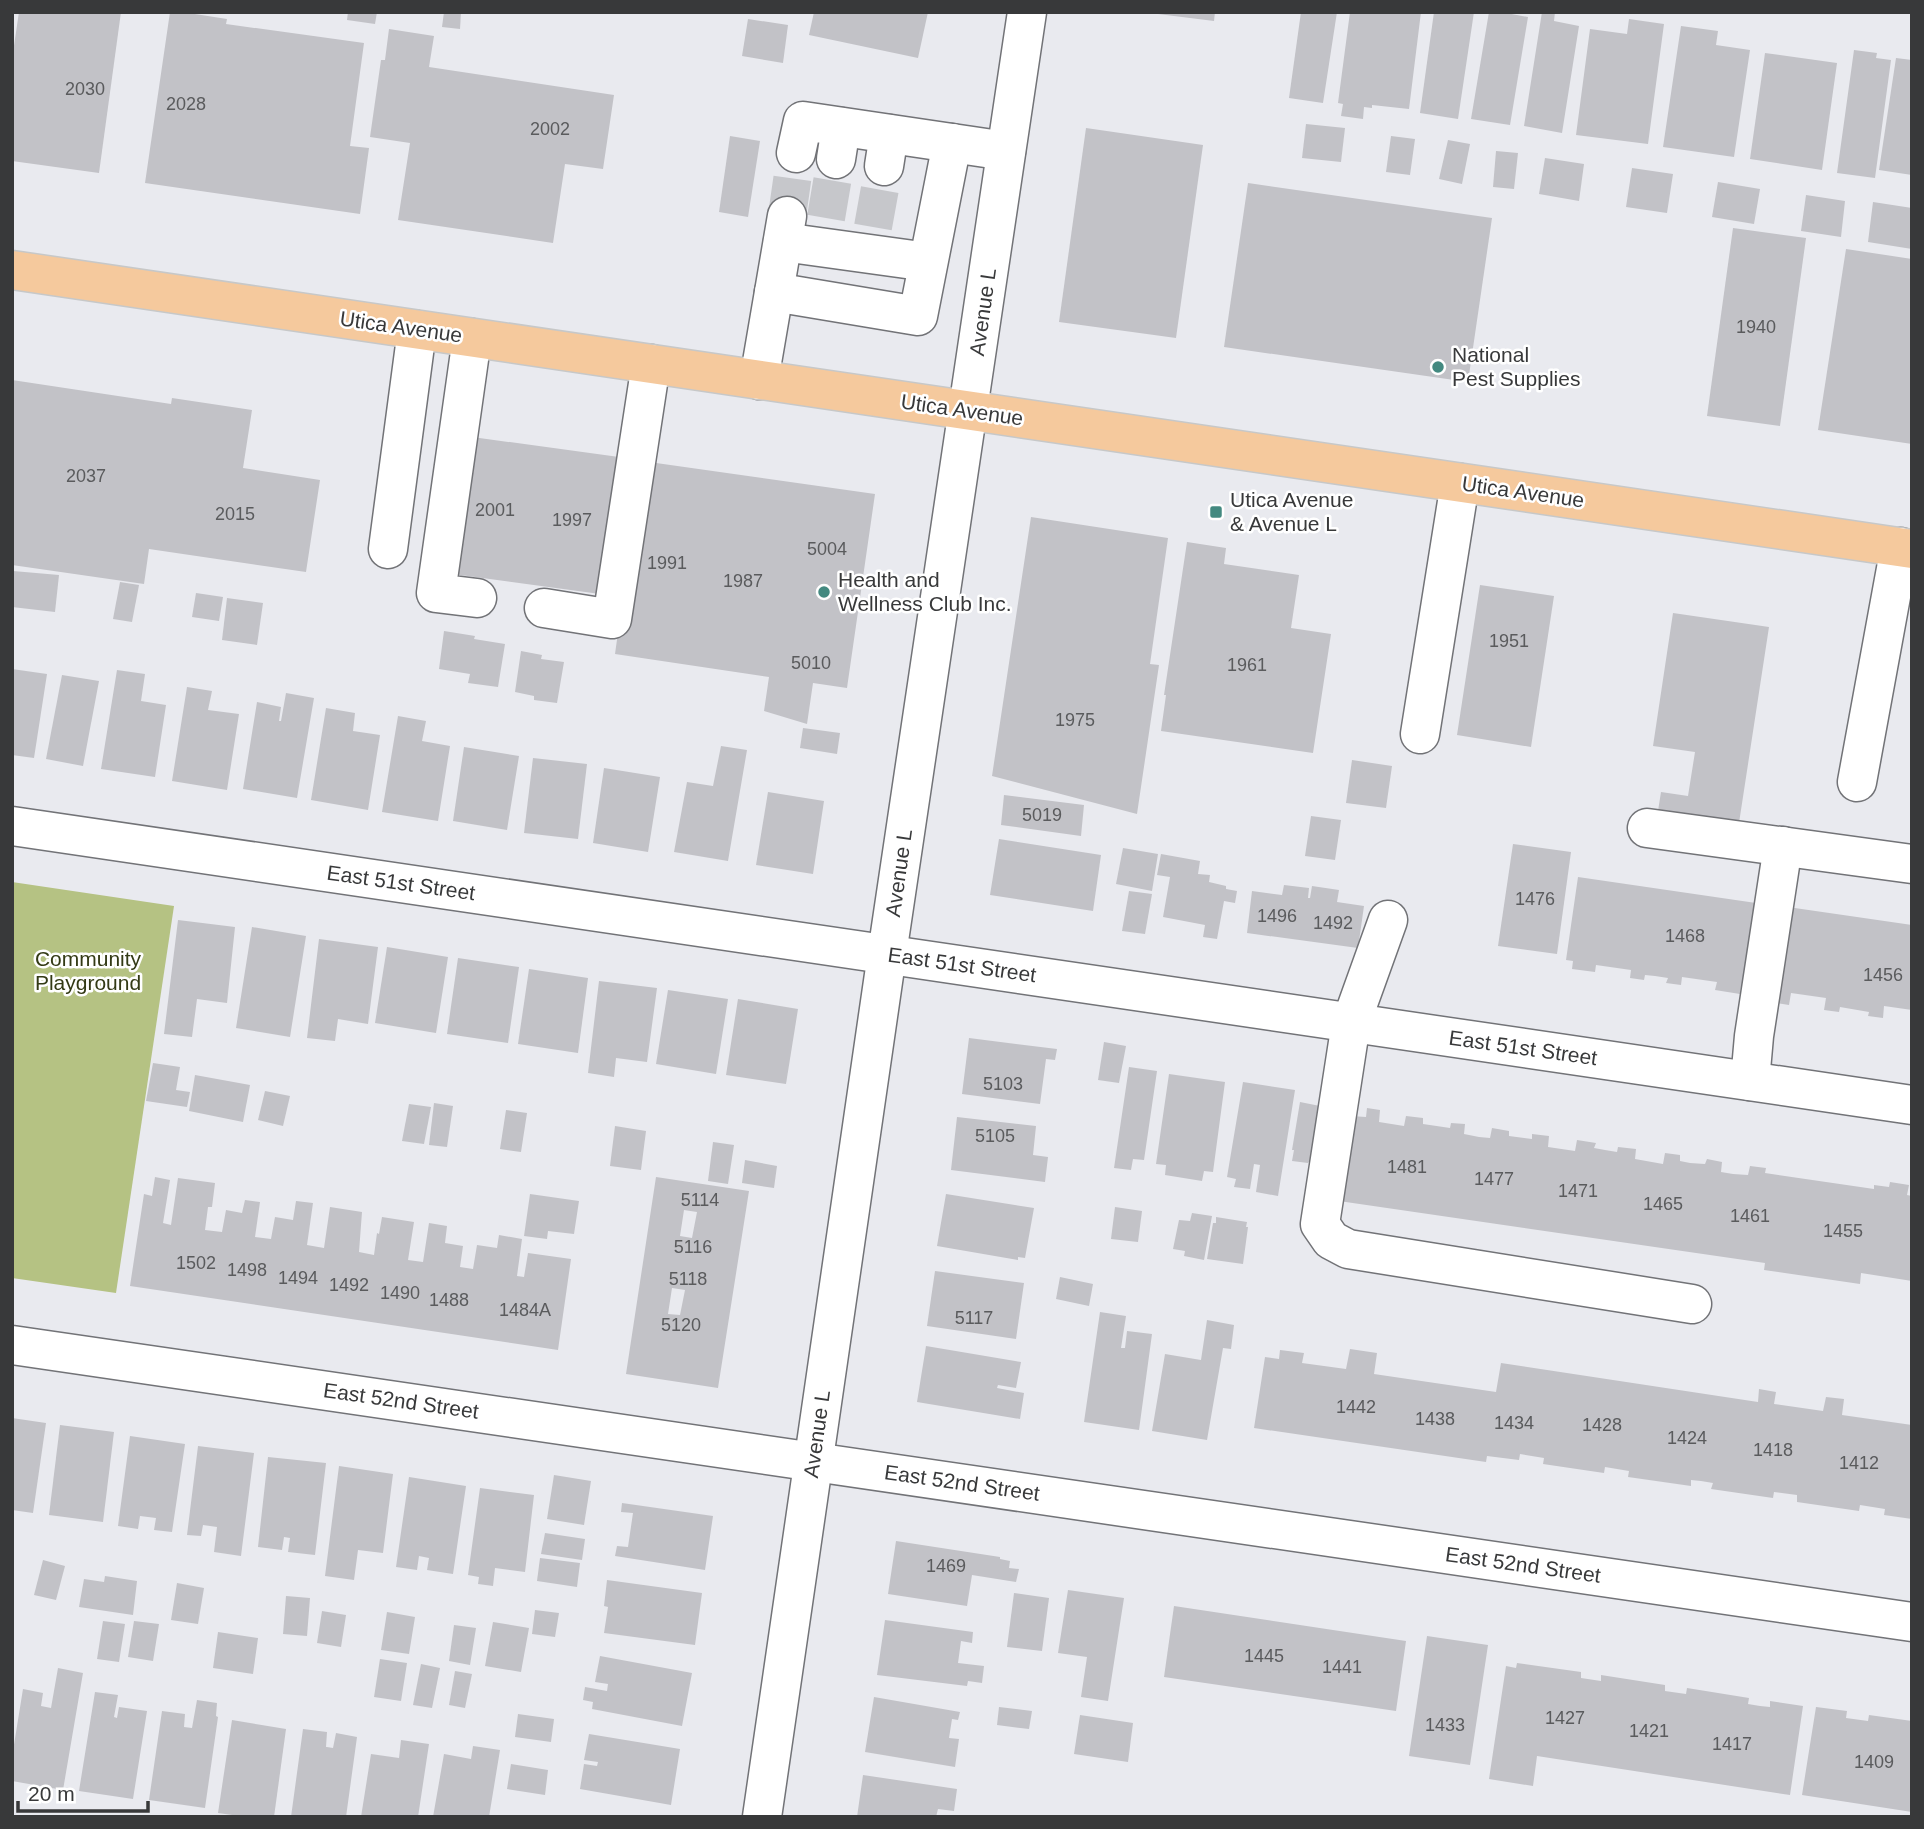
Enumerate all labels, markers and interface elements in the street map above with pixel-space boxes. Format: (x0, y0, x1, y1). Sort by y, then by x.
house number: 2030 (65, 79, 105, 99)
house number: 2028 (166, 94, 206, 114)
house number: 2002 (530, 119, 570, 139)
street label: Avenue L (965, 267, 1000, 357)
street label: Utica Avenue (338, 307, 464, 346)
house number: 1940 (1736, 317, 1776, 337)
place label: National Pest Supplies (1452, 343, 1580, 390)
marker: National Pest Supplies (1430, 359, 1446, 375)
street label: Utica Avenue (899, 390, 1025, 429)
house number: 2037 (66, 466, 106, 486)
street label: Utica Avenue (1460, 472, 1586, 511)
place label: Utica Avenue & Avenue L (1230, 488, 1353, 535)
house number: 2001 (475, 500, 515, 520)
house number: 2015 (215, 504, 255, 524)
marker: Utica Avenue & Avenue L (1208, 504, 1224, 520)
house number: 1997 (552, 510, 592, 530)
house number: 5004 (807, 539, 847, 559)
house number: 1991 (647, 553, 687, 573)
place label: Health and Wellness Club Inc. (838, 568, 1012, 615)
house number: 1987 (723, 571, 763, 591)
marker: Health and Wellness Club Inc. (816, 584, 832, 600)
house number: 1951 (1489, 631, 1529, 651)
house number: 5010 (791, 653, 831, 673)
house number: 1961 (1227, 655, 1267, 675)
house number: 1975 (1055, 710, 1095, 730)
house number: 5019 (1022, 805, 1062, 825)
street label: Avenue L (881, 828, 916, 918)
street label: East 51st Street (325, 861, 477, 904)
house number: 1476 (1515, 889, 1555, 909)
house number: 1496 (1257, 906, 1297, 926)
house number: 1492 (1313, 913, 1353, 933)
house number: 1468 (1665, 926, 1705, 946)
street label: East 51st Street (886, 943, 1038, 986)
park label: Community Playground (35, 947, 142, 994)
house number: 1456 (1863, 965, 1903, 985)
street label: East 51st Street (1447, 1026, 1599, 1069)
house number: 5103 (983, 1074, 1023, 1094)
house number: 5105 (975, 1126, 1015, 1146)
house number: 1481 (1387, 1157, 1427, 1177)
house number: 1477 (1474, 1169, 1514, 1189)
house number: 1471 (1558, 1181, 1598, 1201)
house number: 5114 (681, 1190, 719, 1210)
house number: 1465 (1643, 1194, 1683, 1214)
house number: 1461 (1730, 1206, 1770, 1226)
house number: 1455 (1823, 1221, 1863, 1241)
house number: 5116 (674, 1237, 712, 1257)
house number: 1502 (176, 1253, 216, 1273)
house number: 1498 (227, 1260, 267, 1280)
house number: 1494 (278, 1268, 318, 1288)
house number: 5118 (669, 1269, 707, 1289)
house number: 1492 (329, 1275, 369, 1295)
house number: 1490 (380, 1283, 420, 1303)
house number: 1488 (429, 1290, 469, 1310)
house number: 1484A (499, 1300, 551, 1320)
house number: 5117 (955, 1308, 993, 1328)
house number: 5120 (661, 1315, 701, 1335)
street label: East 52nd Street (322, 1378, 480, 1423)
street label: Avenue L (799, 1389, 834, 1479)
house number: 1442 (1336, 1397, 1376, 1417)
house number: 1438 (1415, 1409, 1455, 1429)
house number: 1434 (1494, 1413, 1534, 1433)
house number: 1428 (1582, 1415, 1622, 1435)
house number: 1424 (1667, 1428, 1707, 1448)
house number: 1418 (1753, 1440, 1793, 1460)
house number: 1412 (1839, 1453, 1879, 1473)
street label: East 52nd Street (883, 1460, 1041, 1505)
street label: East 52nd Street (1444, 1542, 1602, 1587)
house number: 1469 (926, 1556, 966, 1576)
house number: 1445 (1244, 1646, 1284, 1666)
house number: 1441 (1322, 1657, 1362, 1677)
house number: 1427 (1545, 1708, 1585, 1728)
house number: 1433 (1425, 1715, 1465, 1735)
house number: 1421 (1629, 1721, 1669, 1741)
house number: 1417 (1712, 1734, 1752, 1754)
house number: 1409 (1854, 1752, 1894, 1772)
scale bar (18, 1770, 147, 1814)
text: 20 m (28, 1782, 75, 1805)

